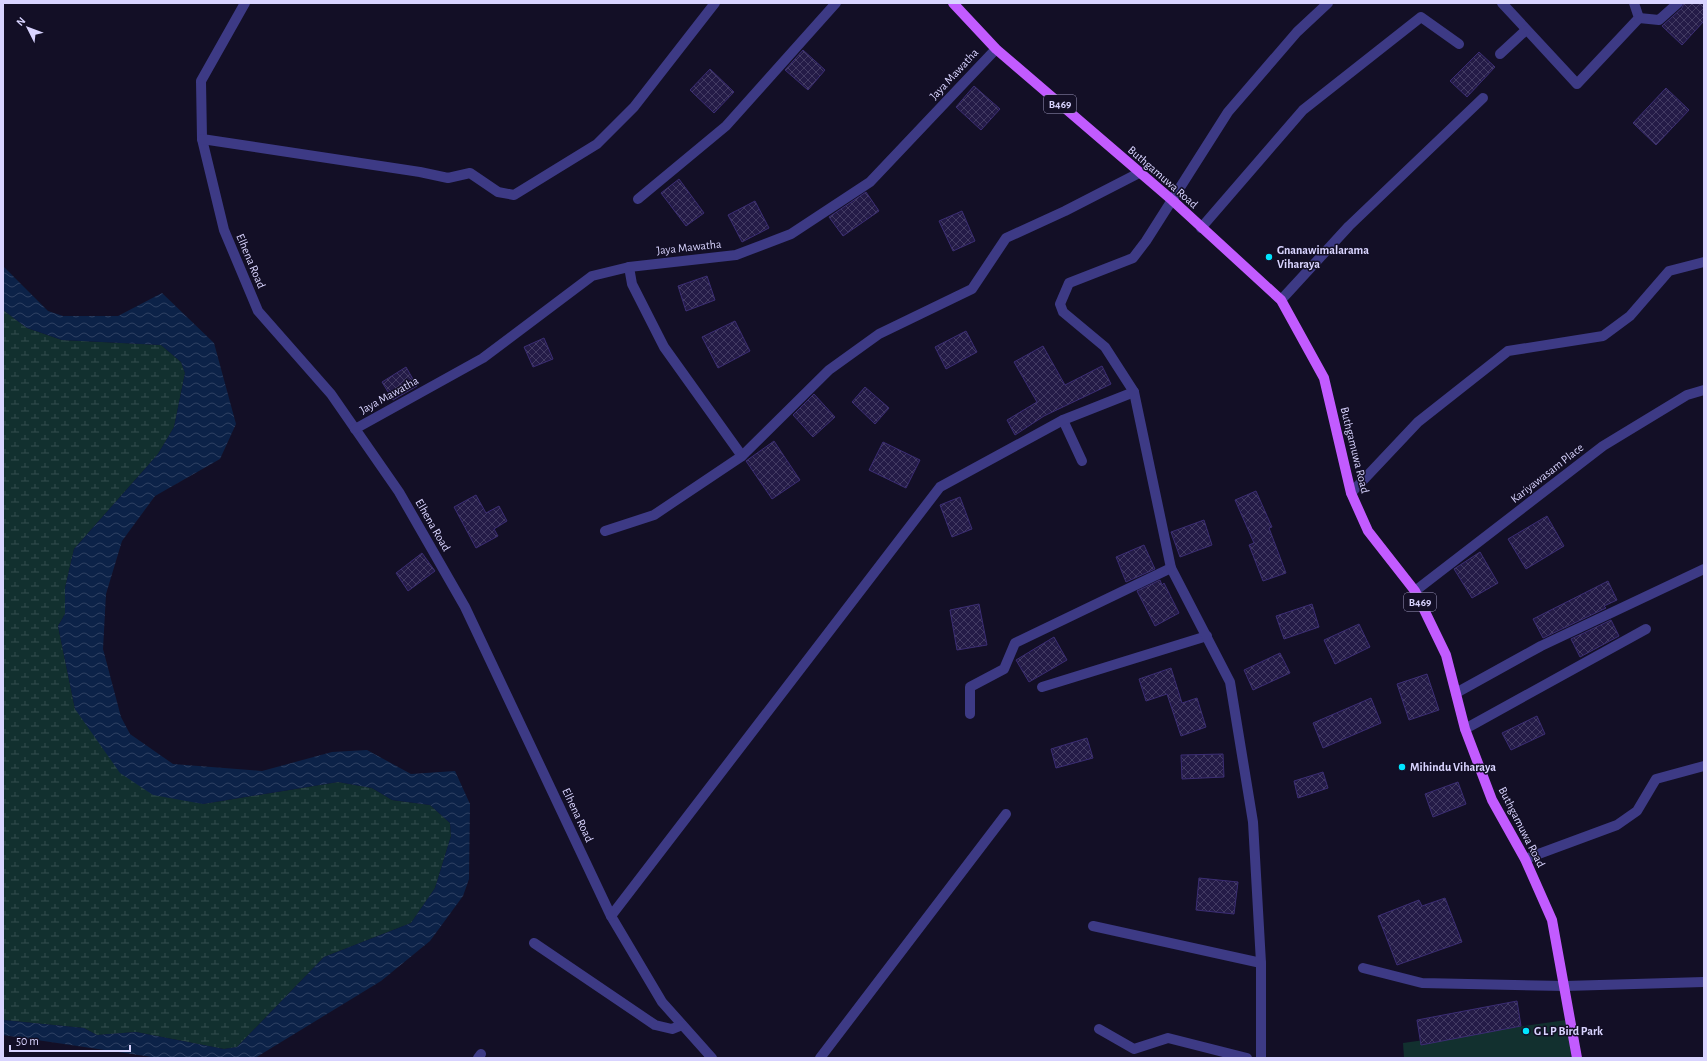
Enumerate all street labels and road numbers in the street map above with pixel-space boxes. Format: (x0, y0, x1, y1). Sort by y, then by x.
street label: Jaya Mawatha (927, 46, 982, 103)
road number: B469 (1044, 95, 1076, 113)
street label: Buthgamuwa Road (1126, 143, 1200, 211)
street label: Elhena Road (234, 232, 268, 290)
street label: Jaya Mawatha (656, 238, 723, 257)
street label: Jaya Mawatha (358, 374, 421, 417)
street label: Buthgamuwa Road (1338, 406, 1372, 494)
street label: Kariyawasam Place (1508, 441, 1586, 506)
street label: Elhena Road (413, 497, 453, 553)
road number: B469 (1404, 593, 1436, 611)
street label: Buthgamuwa Road (1497, 785, 1547, 869)
street label: Elhena Road (560, 786, 596, 844)

